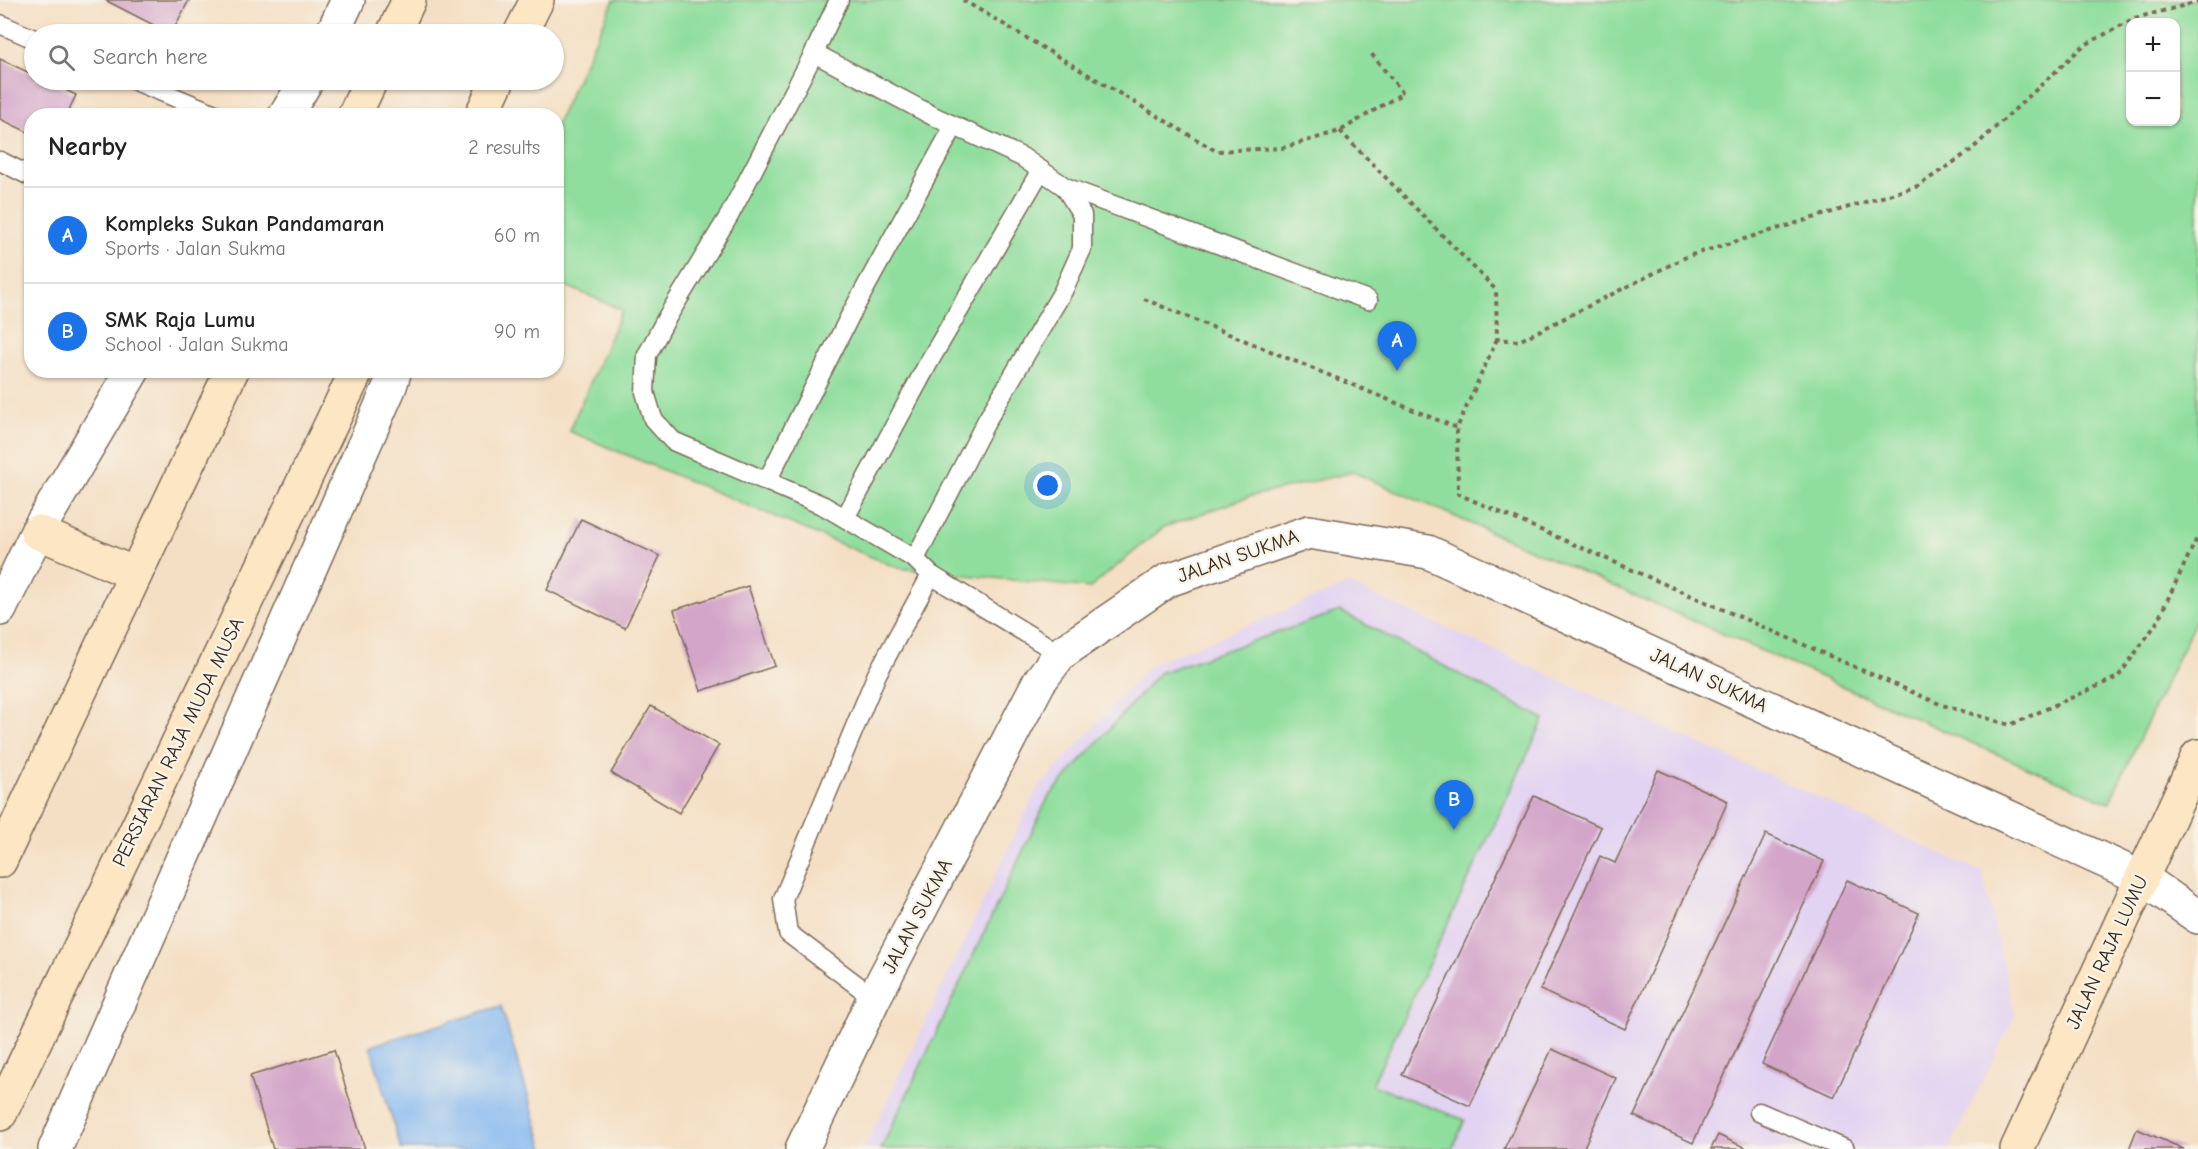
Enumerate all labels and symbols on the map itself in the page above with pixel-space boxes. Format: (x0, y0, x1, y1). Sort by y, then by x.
pin: A (1378, 322, 1416, 371)
your location (1033, 471, 1062, 500)
street label: JALAN SUKMA (1174, 524, 1302, 587)
street label: PERSIARAN RAJA MUDA MUSA (107, 613, 249, 870)
street label: JALAN SUKMA (1647, 643, 1772, 717)
pin: B (1434, 780, 1474, 830)
street label: JALAN SUKMA (877, 854, 957, 977)
street label: JALAN RAJA LUMU (2061, 871, 2153, 1033)

